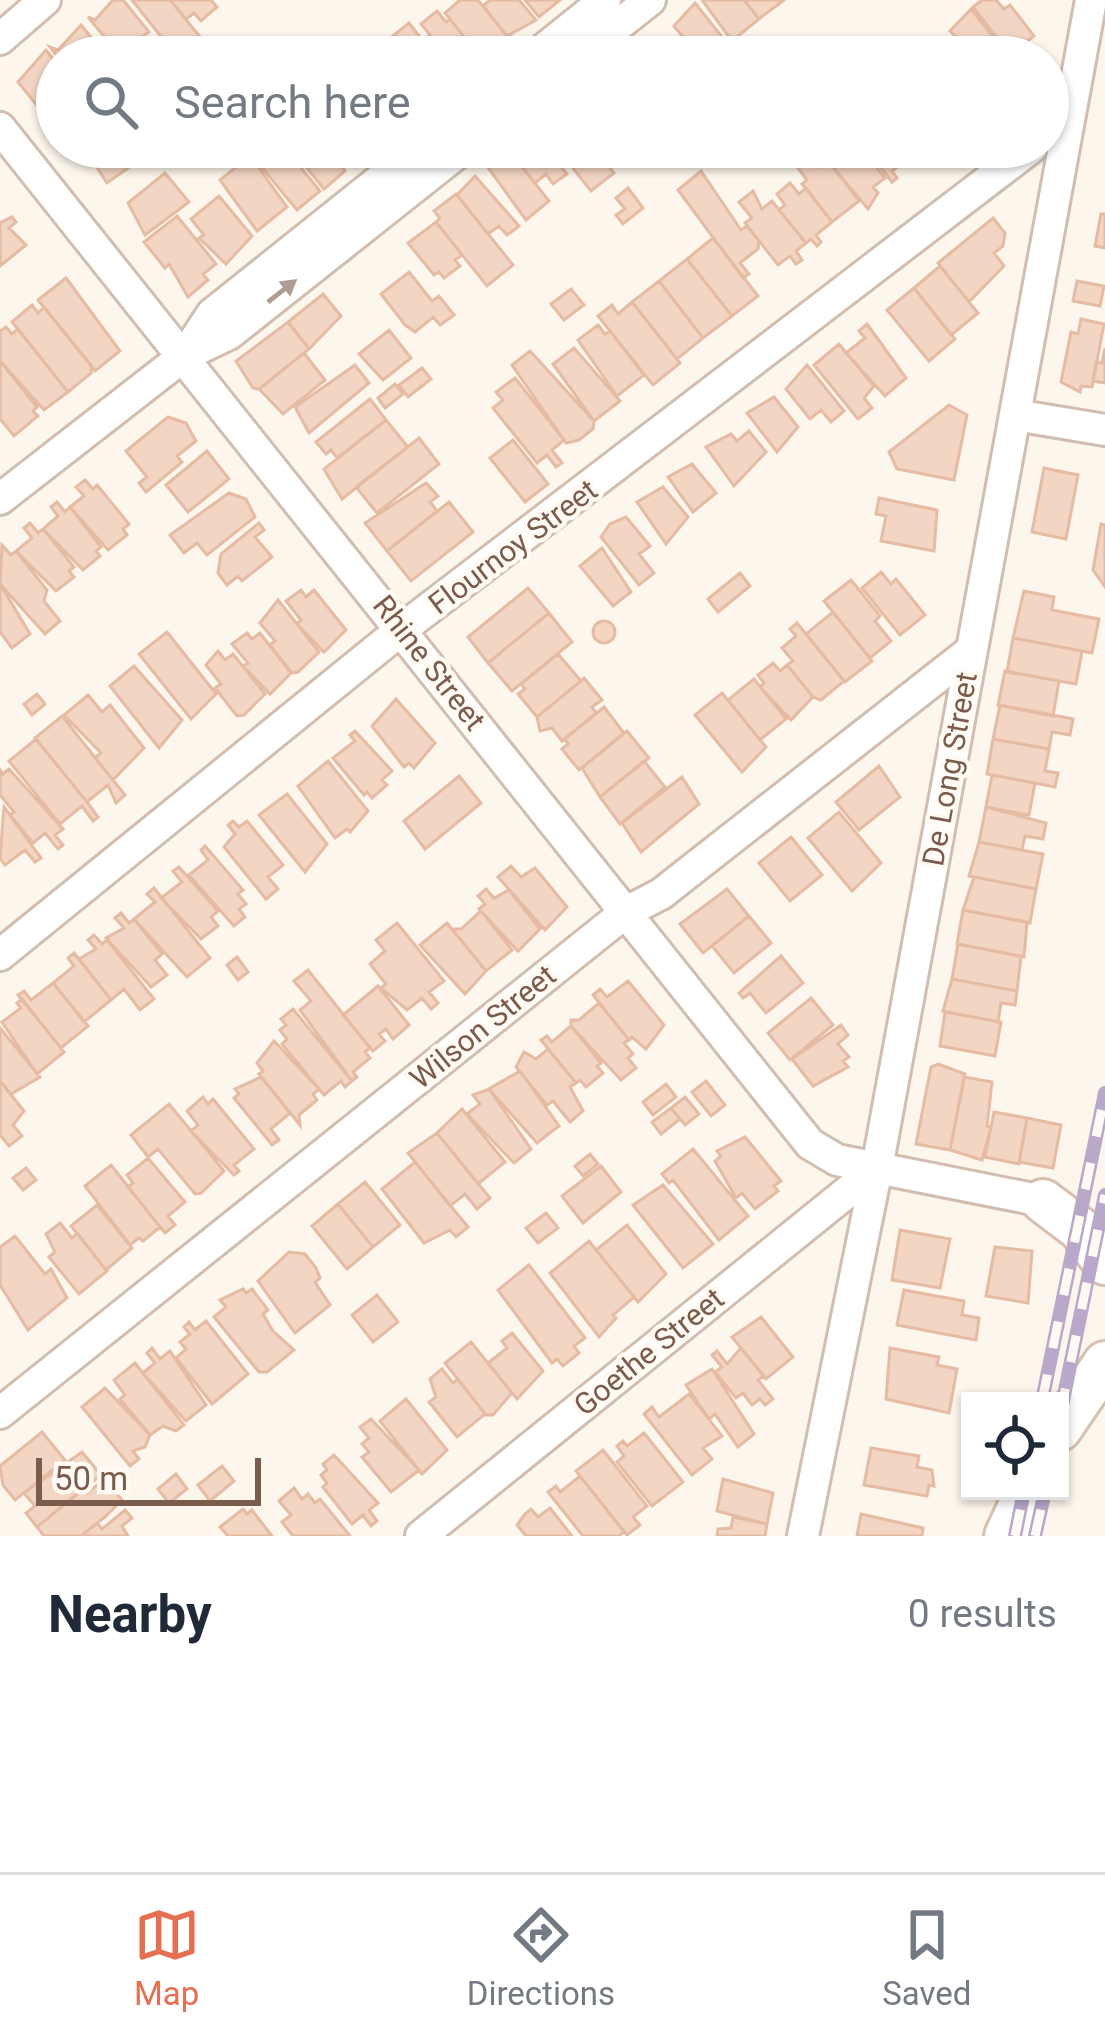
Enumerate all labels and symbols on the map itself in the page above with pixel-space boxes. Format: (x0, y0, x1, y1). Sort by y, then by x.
one-way arrow (267, 279, 298, 304)
street label: Flournoy Street (422, 472, 604, 621)
street label: Rhine Street (366, 588, 493, 737)
street label: De Long Street (915, 669, 984, 869)
street label: Wilson Street (403, 957, 562, 1096)
street label: Goethe Street (567, 1281, 731, 1423)
scale bar (36, 1452, 261, 1505)

